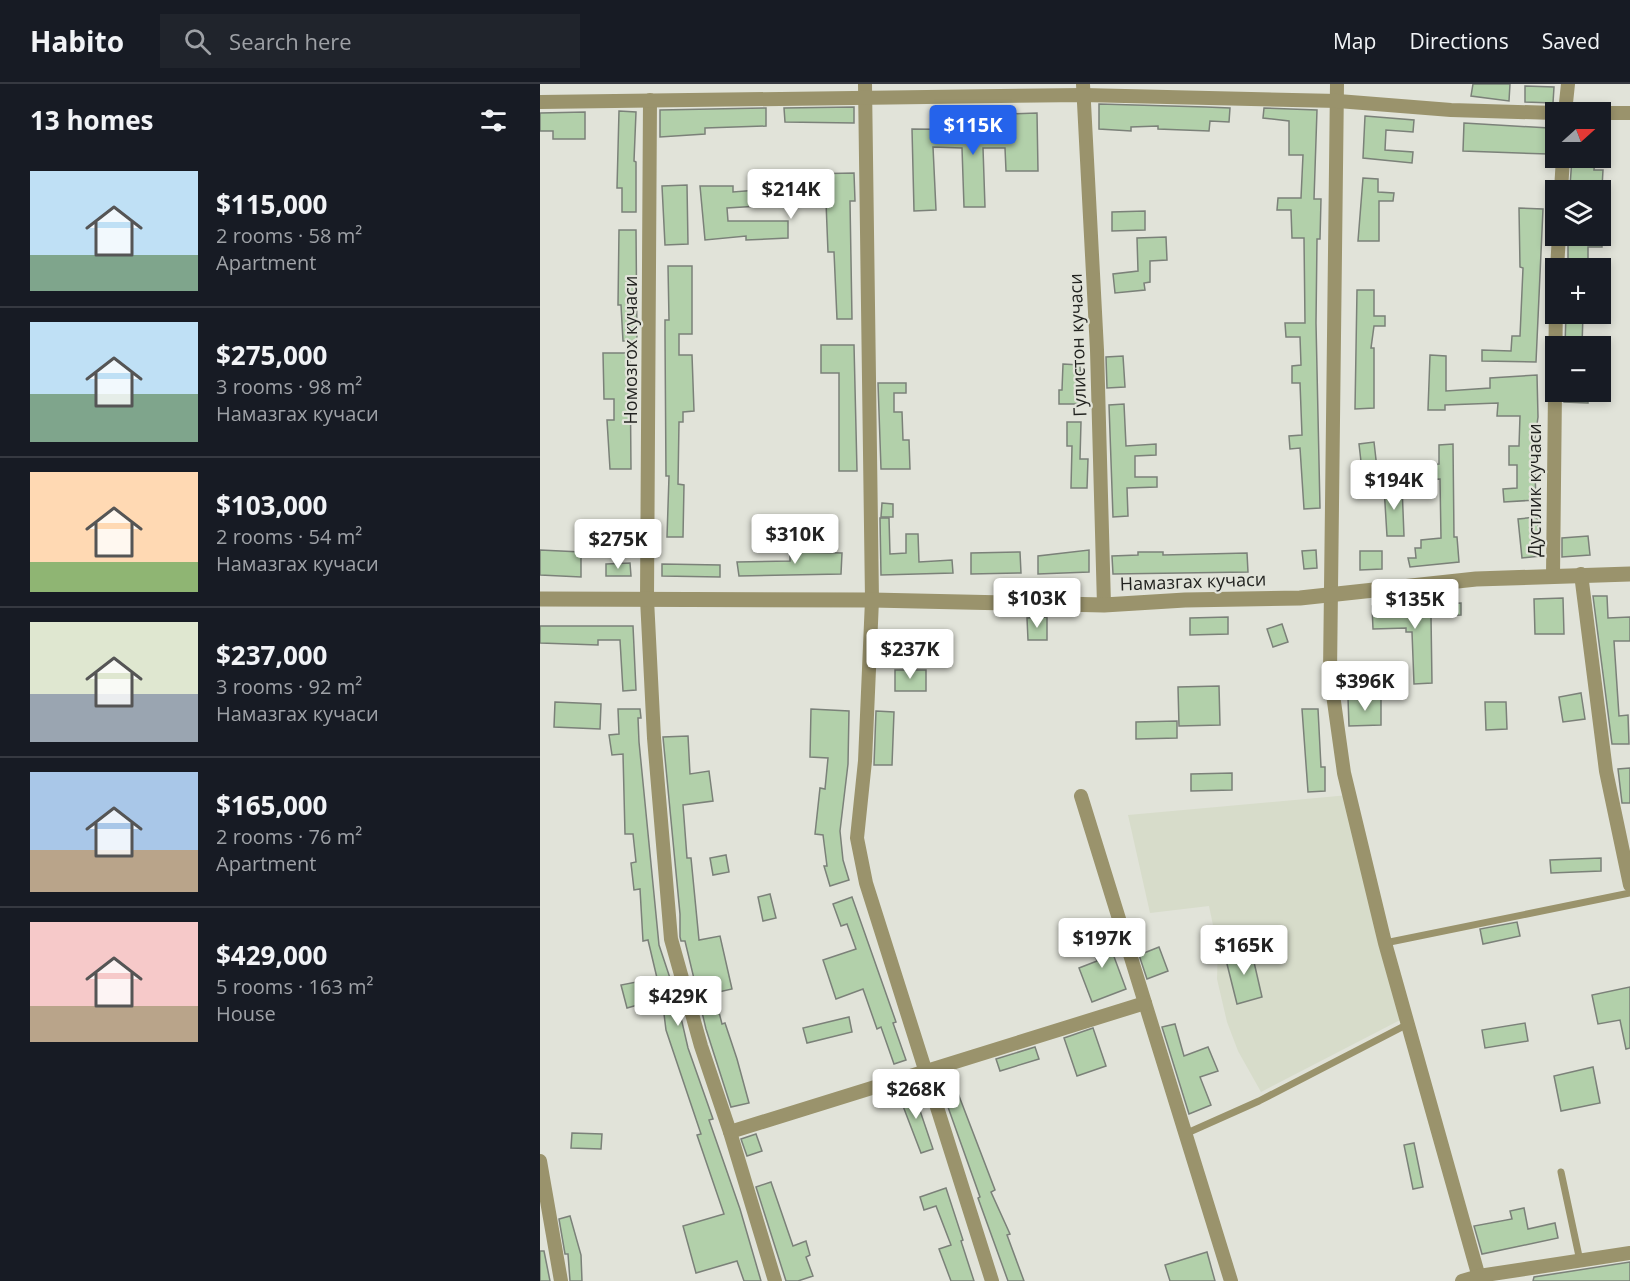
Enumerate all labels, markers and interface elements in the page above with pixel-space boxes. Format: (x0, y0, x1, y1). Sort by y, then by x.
search box (160, 14, 580, 68)
text: Habito (30, 22, 124, 60)
icon: search (181, 25, 214, 58)
text: Search here (229, 26, 352, 56)
text: Map (1333, 27, 1376, 55)
text: Directions (1409, 27, 1509, 55)
text: Saved (1542, 27, 1600, 55)
text: 13 homes (30, 102, 154, 138)
north arrow (1545, 102, 1611, 168)
map controls (1545, 102, 1611, 402)
icon: filters (477, 104, 510, 137)
pin: $115K (931, 105, 1015, 156)
text: $115K (943, 111, 1003, 138)
pin: $214K (749, 169, 833, 220)
text: $214K (761, 175, 821, 202)
button: layers (1545, 180, 1611, 246)
text: $115,000 (216, 186, 327, 222)
icon: home (78, 195, 150, 267)
text: 2 rooms · 58 m² (216, 222, 362, 249)
text: Apartment (216, 249, 316, 276)
button: + (1545, 258, 1611, 324)
street label: Гулистон кучаси (1063, 273, 1091, 417)
street label: Номозгох кучаси (618, 276, 642, 424)
button: − (1545, 336, 1611, 402)
text: $275,000 (216, 337, 327, 373)
icon: home (78, 346, 150, 418)
text: 3 rooms · 98 m² (216, 373, 362, 400)
text: Намазгах кучаси (216, 400, 379, 427)
street label: Дустлик кучаси (1522, 423, 1546, 557)
pin: $194K (1352, 460, 1436, 511)
text: $194K (1364, 466, 1424, 493)
text: $103,000 (216, 487, 327, 523)
icon: home (78, 496, 150, 568)
pin: $310K (753, 514, 837, 565)
pin: $275K (576, 519, 660, 570)
text: $310K (765, 520, 825, 547)
text: 2 rooms · 54 m² (216, 523, 362, 550)
text: $275K (588, 525, 648, 552)
text: Намазгах кучаси (216, 550, 379, 577)
street label: Намазгах кучаси (1119, 566, 1267, 596)
pin: $103K (995, 578, 1079, 629)
pin: $135K (1373, 579, 1457, 630)
text: $103K (1007, 584, 1067, 611)
text: $135K (1385, 585, 1445, 612)
pin: $237K (868, 629, 952, 680)
text: $237K (880, 635, 940, 662)
text: $237,000 (216, 637, 327, 673)
icon: home (78, 646, 150, 718)
pin: $396K (1323, 661, 1407, 712)
text: $396K (1335, 667, 1395, 694)
text: 3 rooms · 92 m² (216, 673, 362, 700)
text: Намазгах кучаси (216, 700, 379, 727)
text: $165,000 (216, 787, 327, 823)
icon: home (78, 796, 150, 868)
text: 2 rooms · 76 m² (216, 823, 362, 850)
text: Apartment (216, 850, 316, 877)
pin: $197K (1060, 918, 1144, 969)
text: $197K (1072, 924, 1132, 951)
pin: $165K (1202, 925, 1286, 976)
text: $165K (1214, 931, 1274, 958)
text: $429,000 (216, 937, 327, 973)
icon: home (78, 946, 150, 1018)
text: 5 rooms · 163 m² (216, 973, 374, 1000)
pin: $429K (636, 976, 720, 1027)
text: $429K (648, 982, 708, 1009)
text: House (216, 1000, 276, 1027)
pin: $268K (874, 1069, 958, 1120)
text: $268K (886, 1075, 946, 1102)

